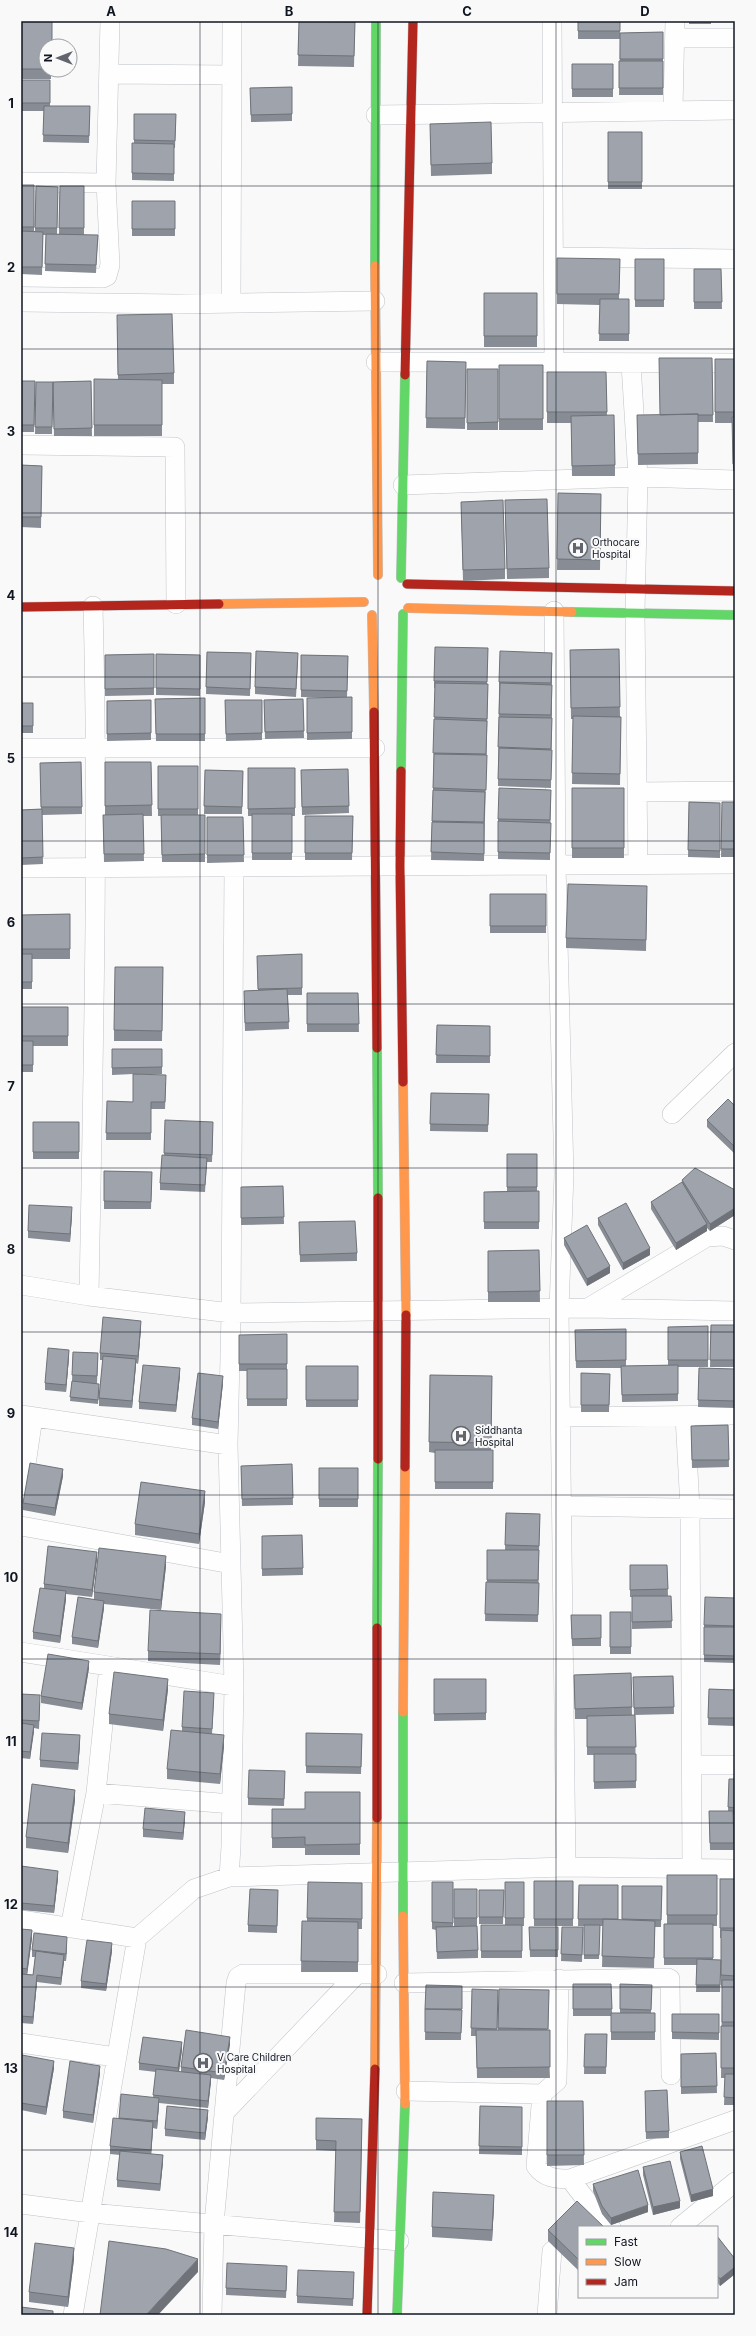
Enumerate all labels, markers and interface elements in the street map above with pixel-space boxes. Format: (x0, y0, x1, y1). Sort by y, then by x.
text: A (106, 3, 116, 19)
text: B (285, 3, 294, 19)
text: C (462, 3, 472, 19)
text: D (640, 3, 650, 19)
north arrow (38, 38, 78, 78)
text: N (41, 54, 55, 62)
text: 1 (8, 95, 14, 111)
text: 2 (7, 259, 15, 275)
text: 3 (7, 423, 15, 439)
place label: Orthocare Hospital (592, 536, 640, 560)
hospital icon: Orthocare Hospital (567, 537, 589, 559)
text: 4 (7, 587, 16, 603)
text: 5 (7, 750, 15, 766)
text: 6 (7, 914, 15, 930)
text: 7 (7, 1078, 15, 1094)
text: 8 (7, 1241, 15, 1257)
text: 9 (7, 1405, 15, 1421)
place label: Siddhanta Hospital (475, 1424, 522, 1448)
hospital icon: Siddhanta Hospital (450, 1425, 472, 1447)
text: 10 (4, 1569, 18, 1585)
text: 11 (5, 1733, 17, 1749)
text: 12 (4, 1896, 18, 1912)
place label: V Care Children Hospital (217, 2051, 291, 2075)
hospital icon: V Care Children Hospital (192, 2052, 214, 2074)
text: 13 (4, 2060, 18, 2076)
text: 14 (4, 2224, 18, 2240)
legend (578, 2226, 718, 2298)
text: Fast (614, 2234, 638, 2249)
text: Slow (614, 2254, 642, 2269)
text: Jam (614, 2274, 638, 2289)

